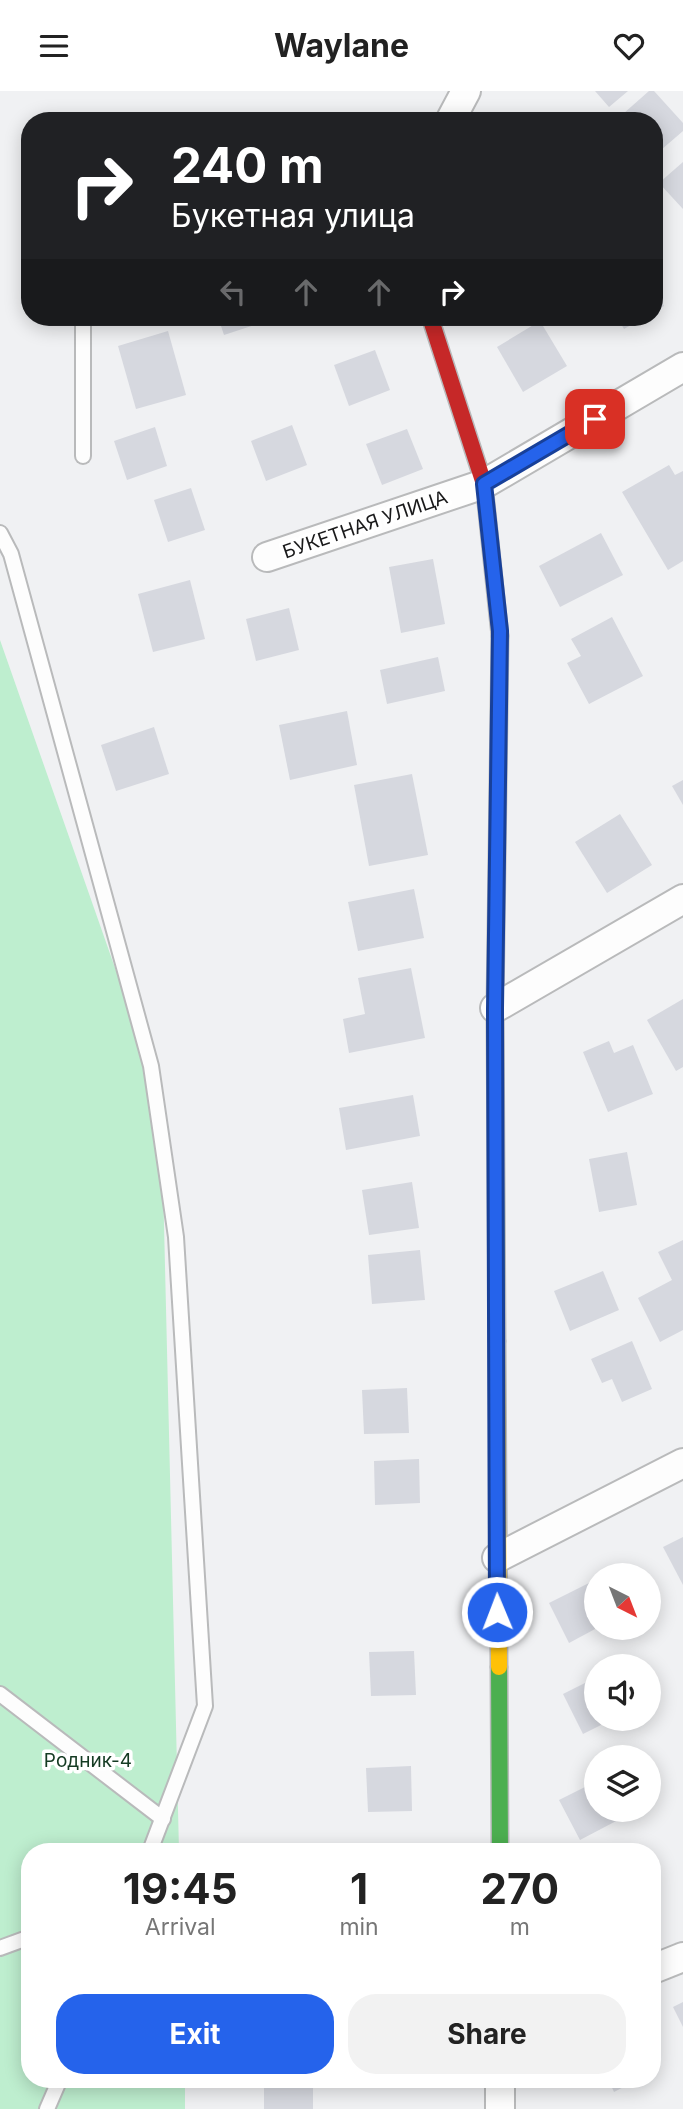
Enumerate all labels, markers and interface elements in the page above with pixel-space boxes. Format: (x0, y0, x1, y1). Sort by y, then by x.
text: Waylane (274, 26, 409, 65)
icon: menu (35, 27, 73, 65)
icon: heart (610, 27, 648, 65)
text: 240 m (171, 136, 324, 195)
icon: right (56, 140, 147, 231)
text: Букетная улица (171, 196, 415, 235)
icon: left (214, 273, 252, 311)
icon: ahead (287, 273, 325, 311)
icon: ahead (360, 273, 398, 311)
icon: right (433, 273, 471, 311)
pin (565, 389, 625, 449)
icon: arrive (576, 400, 614, 438)
street label: БУКЕТНАЯ УЛИЦА (280, 485, 451, 563)
north arrow (584, 1563, 662, 1640)
map controls (584, 1563, 661, 1822)
position arrow (460, 1575, 534, 1649)
button: sound (584, 1654, 661, 1731)
button: layers (584, 1745, 661, 1822)
park label: Родник-4 (44, 1749, 132, 1772)
text: 19:45 (123, 1863, 238, 1914)
text: 1 (350, 1863, 368, 1914)
text: 270 (481, 1863, 559, 1914)
text: Arrival (145, 1913, 216, 1941)
text: min (339, 1913, 379, 1941)
text: m (510, 1913, 530, 1941)
button: Exit (56, 1994, 334, 2074)
button: Share (348, 1994, 626, 2074)

